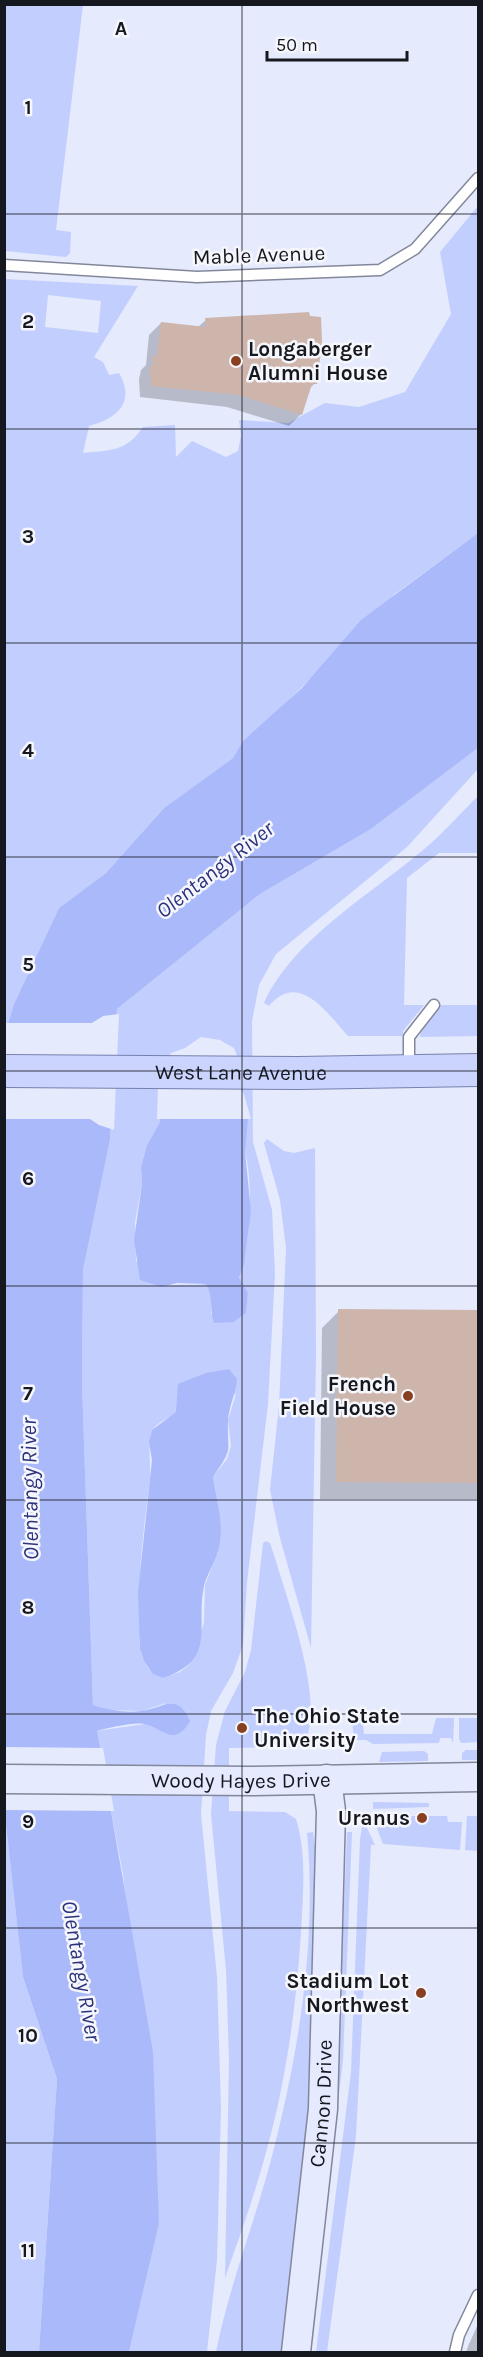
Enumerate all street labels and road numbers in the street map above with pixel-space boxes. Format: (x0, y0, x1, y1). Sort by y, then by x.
street label: Mable Avenue (192, 241, 326, 269)
street label: West Lane Avenue (155, 1060, 327, 1085)
street label: Woody Hayes Drive (151, 1768, 331, 1793)
street label: Cannon Drive (305, 2039, 337, 2169)

